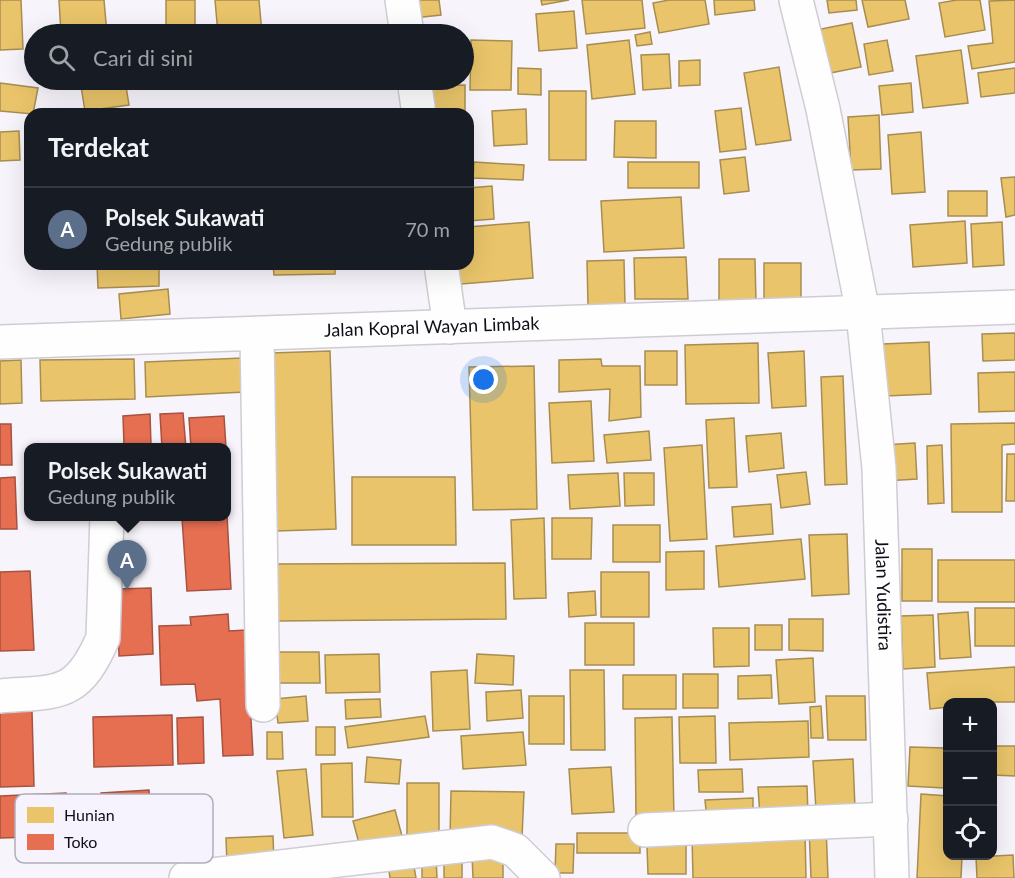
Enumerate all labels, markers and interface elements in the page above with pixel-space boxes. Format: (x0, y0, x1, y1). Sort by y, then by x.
search box (24, 24, 474, 90)
icon: search (45, 41, 78, 74)
text: Cari di sini (93, 44, 193, 71)
text: Terdekat (48, 131, 149, 163)
text: Polsek Sukawati (105, 204, 265, 231)
text: A (61, 217, 74, 241)
text: 70 m (405, 217, 450, 241)
text: Gedung publik (105, 231, 232, 255)
street label: Jalan Kopral Wayan Limbak (324, 311, 541, 341)
your location (469, 365, 498, 394)
popup (24, 443, 231, 521)
text: Polsek Sukawati (48, 457, 207, 484)
text: Gedung publik (48, 484, 175, 508)
street label: Jalan Yudistira (871, 539, 897, 651)
pin: A (108, 540, 146, 590)
map controls (943, 698, 997, 860)
button: + (943, 698, 997, 752)
button: − (943, 752, 997, 806)
legend (15, 794, 213, 863)
text: Hunian (64, 805, 115, 824)
button: locate (943, 806, 997, 860)
text: Toko (64, 832, 97, 851)

